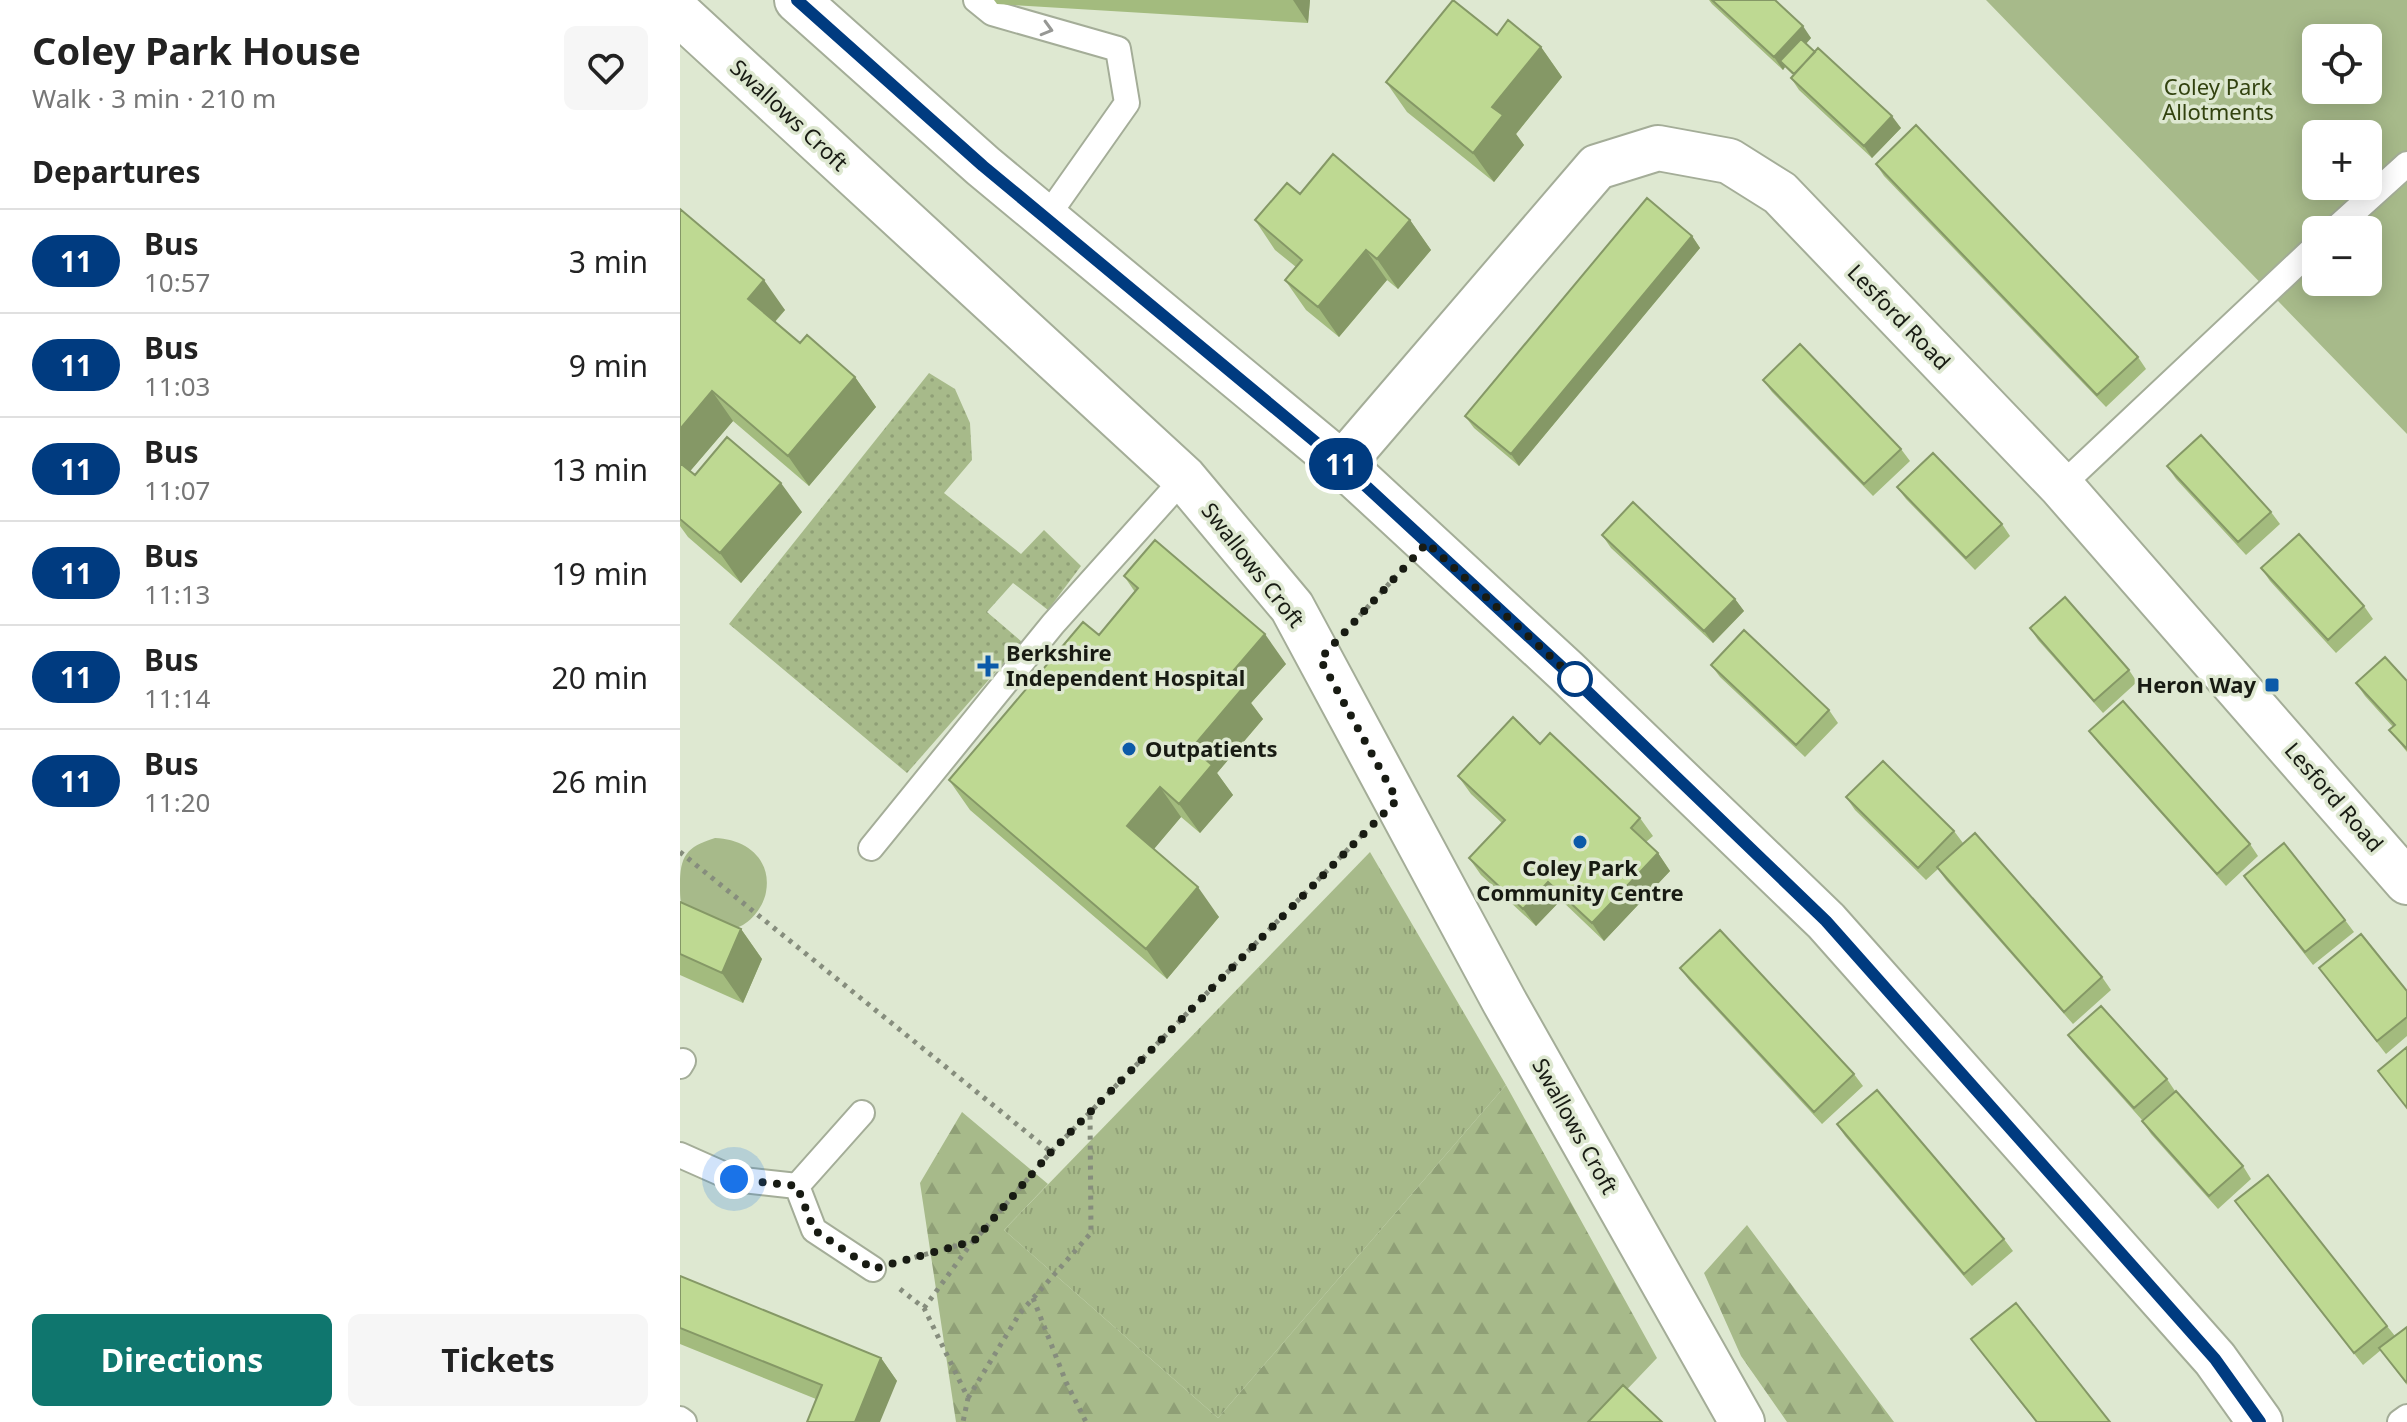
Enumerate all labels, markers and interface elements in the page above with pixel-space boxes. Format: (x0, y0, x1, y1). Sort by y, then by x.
one-way arrow (1040, 20, 1054, 36)
text: Coley Park House (32, 24, 361, 76)
map controls (2302, 24, 2382, 296)
button: locate (2302, 24, 2382, 104)
button: heart (564, 26, 648, 110)
street label: Swallows Croft (724, 52, 855, 177)
park label: Coley Park Allotments (2162, 71, 2274, 126)
text: Walk · 3 min · 210 m (32, 80, 276, 116)
button: + (2302, 120, 2382, 200)
text: Departures (32, 151, 201, 192)
button: − (2302, 216, 2382, 296)
text: Bus (144, 223, 199, 264)
text: 3 min (569, 241, 648, 282)
text: 11 (60, 242, 92, 280)
street label: Lesford Road (1842, 257, 1958, 376)
text: 10:57 (144, 264, 210, 300)
text: Bus (144, 327, 199, 368)
text: 9 min (569, 345, 648, 386)
text: 11 (60, 346, 92, 384)
text: 11:03 (144, 368, 210, 404)
text: Bus (144, 431, 199, 472)
line badge: 11 (1305, 438, 1377, 490)
text: 11 (1325, 445, 1357, 483)
text: 13 min (552, 449, 648, 490)
text: 11 (60, 450, 92, 488)
text: 11:07 (144, 472, 210, 508)
street label: Swallows Croft (1196, 496, 1312, 633)
text: Bus (144, 535, 199, 576)
text: 19 min (552, 553, 648, 594)
text: 11 (60, 554, 92, 592)
text: 11:13 (144, 576, 210, 612)
place label: Berkshire Independent Hospital (1006, 637, 1245, 692)
text: Bus (144, 639, 199, 680)
marker: Berkshire Independent Hospital (977, 655, 999, 677)
text: 20 min (552, 657, 648, 698)
text: 11 (60, 658, 92, 696)
unlabelled marker (1558, 662, 1592, 696)
place label: Heron Way (2136, 669, 2256, 699)
marker: Heron Way (2263, 676, 2281, 694)
text: 11:14 (144, 680, 210, 716)
place label: Outpatients (1145, 733, 1278, 763)
street label: Lesford Road (2279, 735, 2391, 858)
marker: Outpatients (1120, 740, 1138, 758)
text: Bus (144, 743, 199, 784)
text: 26 min (552, 761, 648, 802)
text: 11 (60, 762, 92, 800)
text: 11:20 (144, 784, 210, 820)
marker: Coley Park Community Centre (1571, 833, 1589, 851)
place label: Coley Park Community Centre (1476, 852, 1684, 907)
street label: Swallows Croft (1526, 1052, 1626, 1199)
your location (714, 1159, 754, 1199)
button: Directions (32, 1314, 332, 1406)
button: Tickets (348, 1314, 648, 1406)

